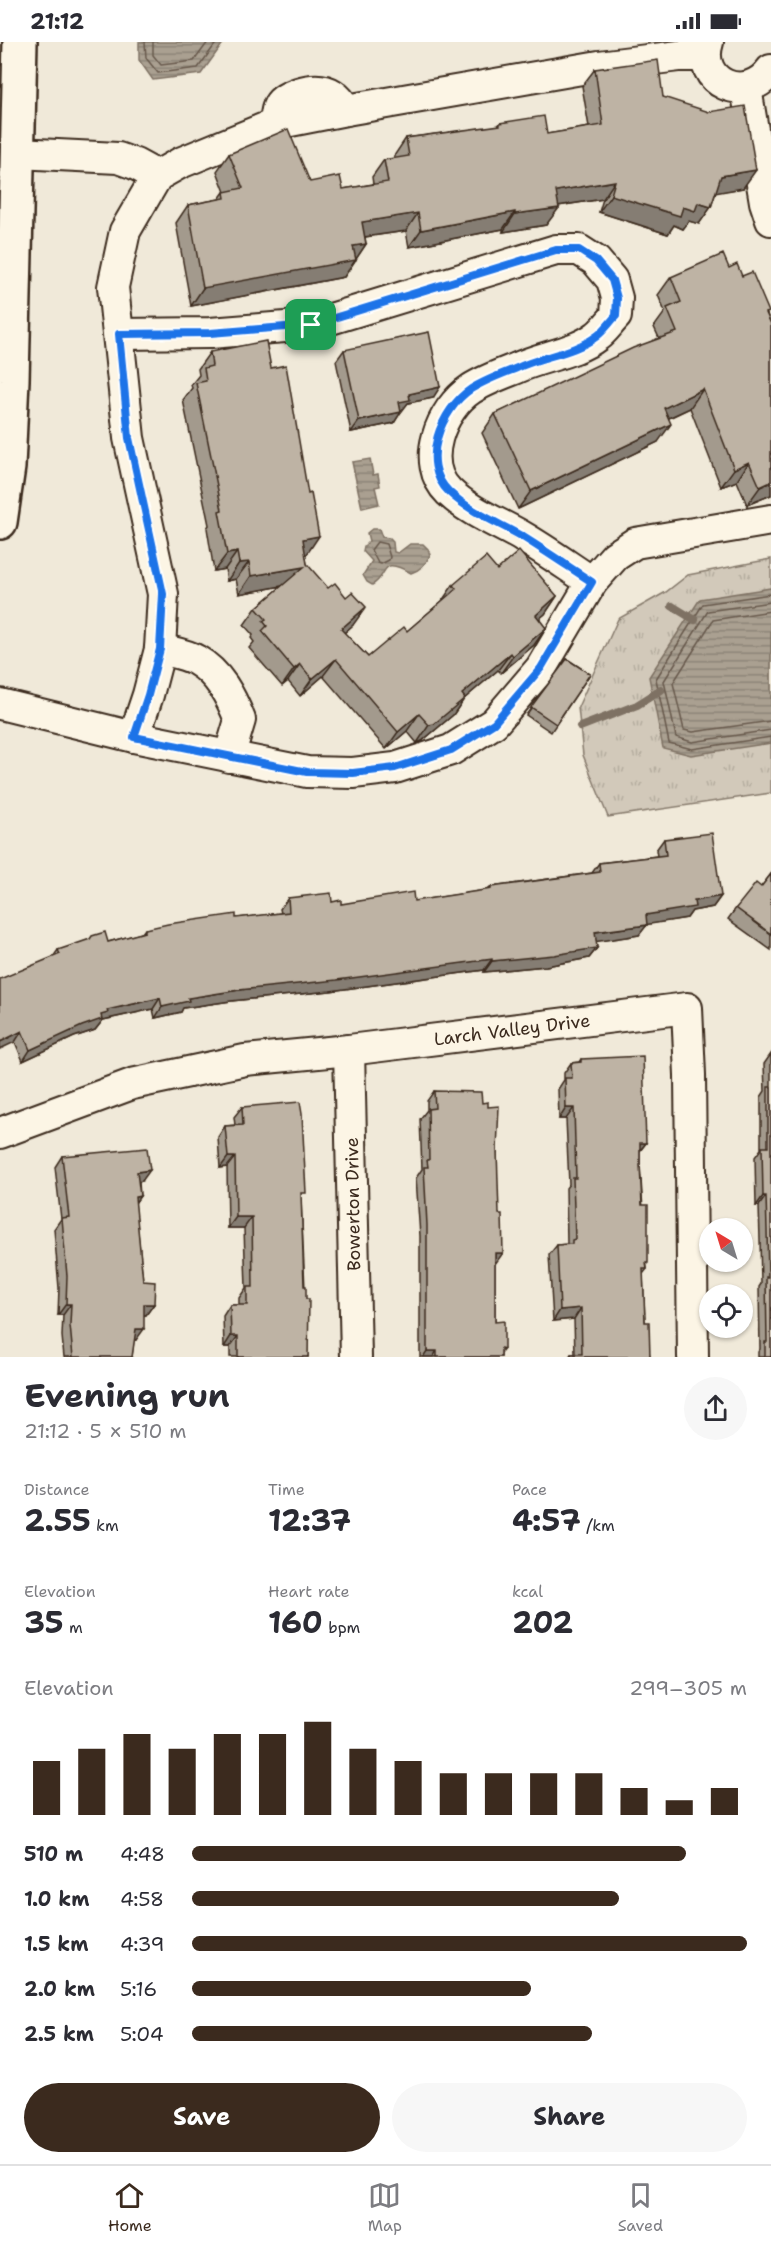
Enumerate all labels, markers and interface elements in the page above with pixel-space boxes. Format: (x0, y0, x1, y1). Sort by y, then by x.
text: 21:12 (30, 7, 84, 36)
pin (285, 299, 336, 350)
icon: arrive (294, 308, 327, 341)
street label: Larch Valley Drive (432, 1009, 592, 1051)
street label: Bowerton Drive (340, 1137, 366, 1271)
north arrow (699, 1218, 753, 1272)
map controls (699, 1218, 753, 1338)
button: locate (699, 1284, 753, 1338)
text: Evening run (24, 1373, 230, 1418)
button: share (684, 1377, 747, 1440)
text: 21:12 · 5 × 510 m (24, 1418, 187, 1444)
text: Distance (24, 1479, 90, 1500)
text: Time (268, 1479, 305, 1500)
text: Pace (512, 1479, 547, 1500)
text: 2.55 (24, 1500, 91, 1541)
text: 12:37 (268, 1500, 351, 1541)
text: 4:57 (512, 1500, 581, 1541)
text: km (91, 1515, 119, 1536)
text: /km (581, 1515, 615, 1536)
text: Elevation (24, 1581, 96, 1602)
text: Heart rate (268, 1581, 350, 1602)
text: kcal (512, 1581, 543, 1602)
text: 35 (24, 1602, 64, 1643)
text: 160 (268, 1602, 323, 1643)
text: 202 (512, 1602, 573, 1643)
text: m (64, 1617, 83, 1638)
text: bpm (323, 1617, 360, 1638)
text: Elevation (24, 1675, 114, 1701)
text: 299–305 m (629, 1675, 747, 1701)
text: 510 m (24, 1841, 83, 1867)
text: 4:48 (120, 1841, 165, 1867)
text: 1.0 km (24, 1886, 89, 1912)
text: 4:58 (120, 1886, 164, 1912)
text: 1.5 km (24, 1931, 88, 1957)
text: 4:39 (120, 1931, 165, 1957)
text: 2.0 km (24, 1976, 95, 2002)
text: 5:16 (120, 1976, 157, 2002)
text: 2.5 km (24, 2021, 94, 2047)
text: 5:04 (120, 2021, 164, 2047)
button: Save (24, 2083, 380, 2152)
button: Share (392, 2083, 747, 2152)
tab: Home (108, 2179, 152, 2236)
tab: Map (368, 2179, 402, 2236)
tab: Saved (618, 2179, 663, 2236)

